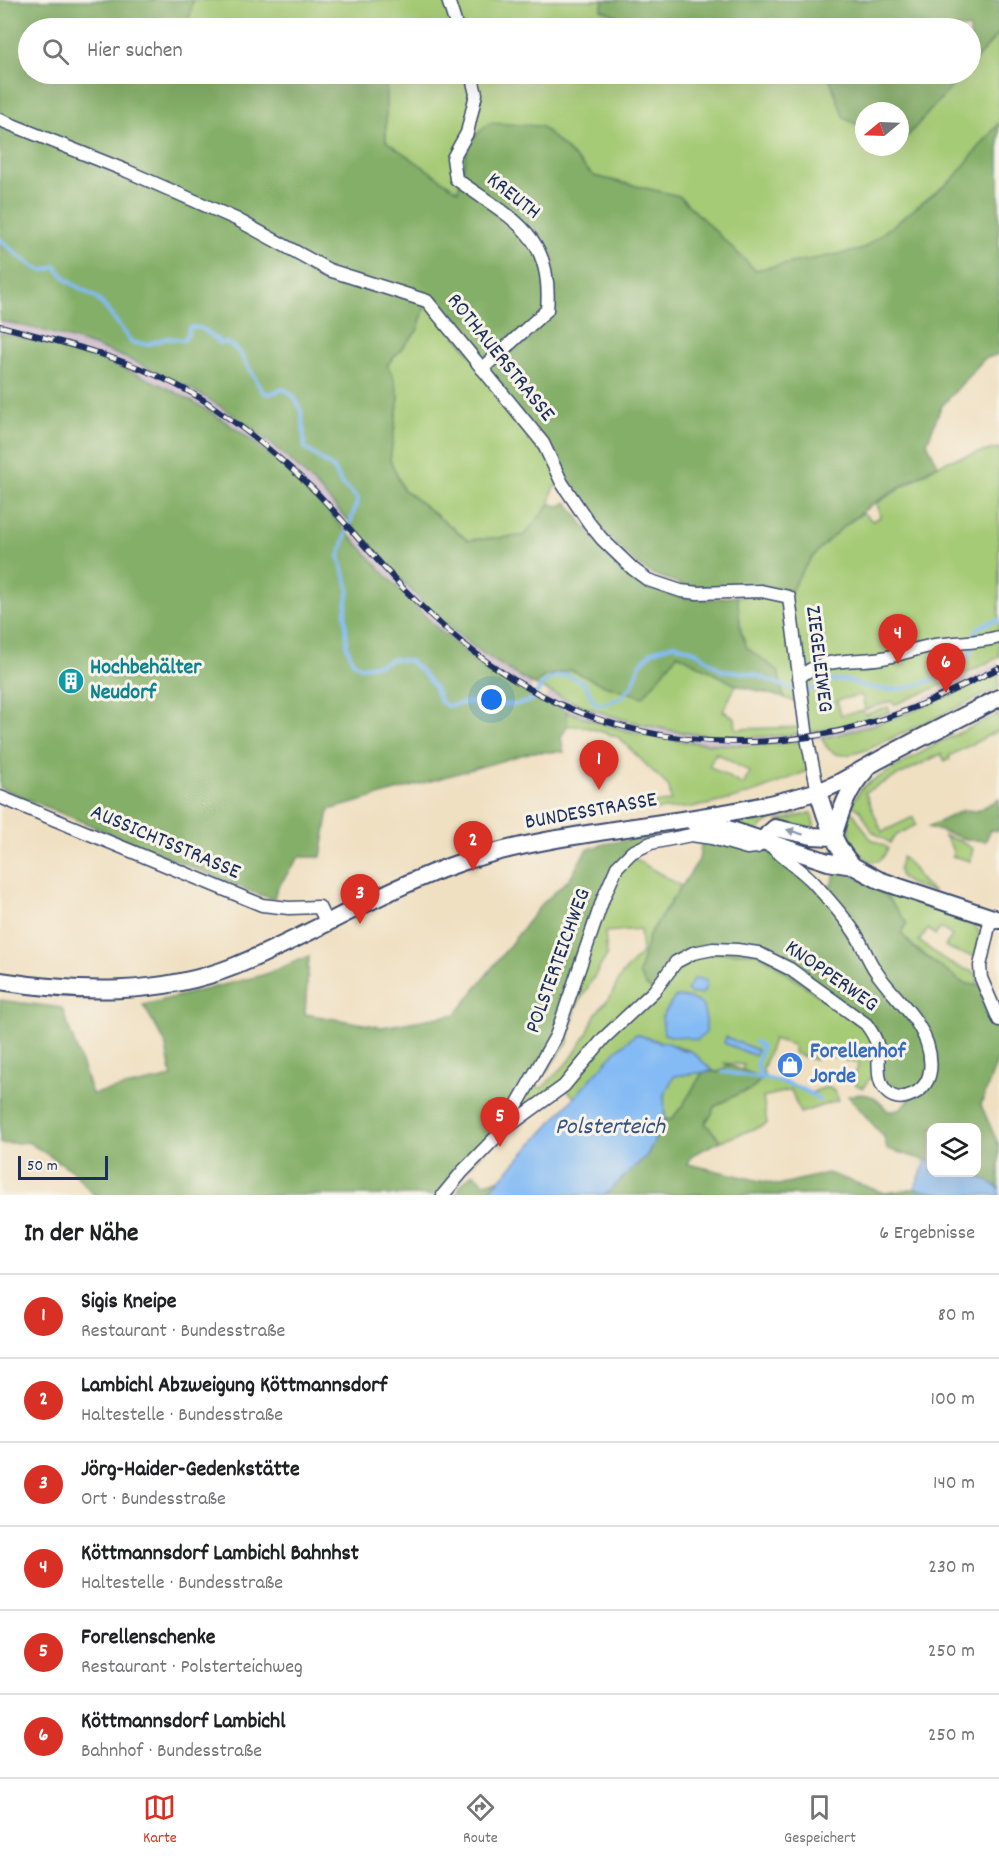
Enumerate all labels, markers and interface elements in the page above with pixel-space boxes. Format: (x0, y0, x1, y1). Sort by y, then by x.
search box (18, 18, 981, 84)
icon: search (39, 35, 72, 68)
text: Hier suchen (87, 36, 183, 67)
north arrow (855, 102, 909, 156)
street label: KREUTH (479, 166, 547, 228)
street label: ROTHAUERSTRASSE (438, 287, 562, 429)
street label: ZIEGELEIWEG (796, 604, 840, 714)
pin: 4 (878, 614, 918, 664)
pin: 6 (926, 644, 966, 693)
place label: Hochbehälter Neudorf (90, 653, 202, 709)
building icon: Hochbehälter Neudorf (56, 666, 86, 696)
your location (477, 685, 506, 714)
pin: 1 (580, 740, 618, 790)
street label: BUNDESSTRASSE (523, 785, 659, 839)
street label: AUSSICHTSSTRASSE (85, 797, 245, 889)
pin: 2 (454, 822, 492, 871)
one-way arrow (786, 827, 804, 836)
pin: 3 (340, 874, 380, 924)
street label: POLSTERTEICHWEG (518, 884, 600, 1038)
street label: KNOPPERWEG (778, 933, 884, 1021)
place label: Forellenhof Jorde (810, 1037, 907, 1093)
shop icon: Forellenhof Jorde (775, 1050, 805, 1080)
pin: 5 (480, 1098, 520, 1147)
water label: Polsterteich (555, 1111, 666, 1145)
map controls (927, 1123, 981, 1177)
button: layers (927, 1123, 981, 1177)
scale bar (18, 1153, 108, 1180)
text: 50 m (27, 1155, 58, 1178)
text: In der Nähe (24, 1216, 138, 1253)
text: 6 Ergebnisse (879, 1220, 975, 1248)
text: Sigis Kneipe (81, 1287, 177, 1318)
text: 1 (41, 1302, 46, 1330)
text: 80 m (938, 1302, 975, 1330)
text: Restaurant · Bundesstraße (81, 1318, 285, 1346)
text: Lambichl Abzweigung Köttmannsdorf (81, 1371, 387, 1402)
text: 2 (39, 1386, 48, 1414)
text: 100 m (931, 1386, 975, 1414)
text: Haltestelle · Bundesstraße (81, 1402, 283, 1430)
text: Jörg-Haider-Gedenkstätte (81, 1455, 300, 1486)
text: 3 (39, 1470, 48, 1498)
text: 140 m (933, 1470, 975, 1498)
text: Ort · Bundesstraße (81, 1486, 226, 1514)
text: Köttmannsdorf Lambichl Bahnhst (81, 1539, 359, 1570)
text: 4 (39, 1554, 48, 1582)
text: 230 m (928, 1554, 975, 1582)
text: Haltestelle · Bundesstraße (81, 1570, 283, 1598)
text: Forellenschenke (81, 1623, 216, 1654)
text: 5 (39, 1638, 48, 1666)
text: 250 m (928, 1638, 975, 1666)
text: Restaurant · Polsterteichweg (81, 1654, 303, 1682)
text: Köttmannsdorf Lambichl (81, 1707, 285, 1738)
text: 6 (39, 1722, 48, 1750)
text: 250 m (928, 1722, 975, 1750)
text: Bahnhof · Bundesstraße (81, 1738, 262, 1766)
tab: Karte (143, 1791, 177, 1850)
tab: Route (463, 1791, 498, 1850)
tab: Gespeichert (784, 1791, 856, 1850)

